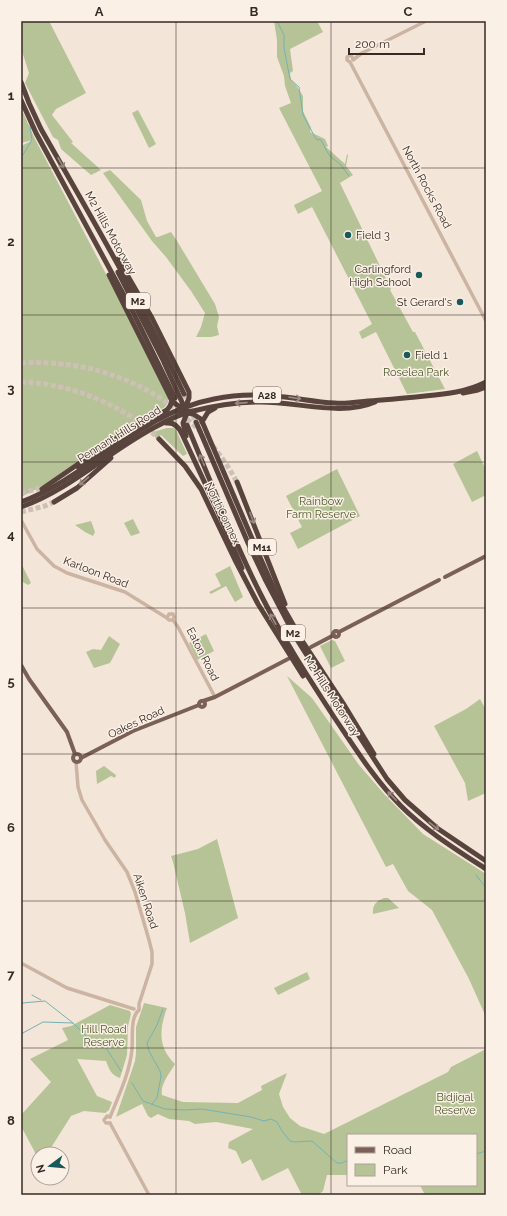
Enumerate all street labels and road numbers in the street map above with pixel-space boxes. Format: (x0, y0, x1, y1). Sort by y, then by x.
street label: North Rocks Road (399, 144, 454, 231)
street label: M2 Hills Motorway (82, 189, 139, 277)
road number: M2 (126, 293, 150, 309)
road number: A28 (253, 387, 281, 403)
street label: Pennant Hills Road (75, 403, 163, 465)
street label: NorthConnex (202, 480, 243, 547)
road number: M11 (248, 539, 276, 555)
street label: Karloon Road (61, 554, 130, 591)
street label: Eaton Road (184, 625, 222, 683)
road number: M2 (281, 625, 305, 641)
street label: M2 Hills Motorway (301, 654, 362, 739)
street label: Oakes Road (106, 704, 167, 741)
street label: Aiken Road (130, 872, 161, 931)

